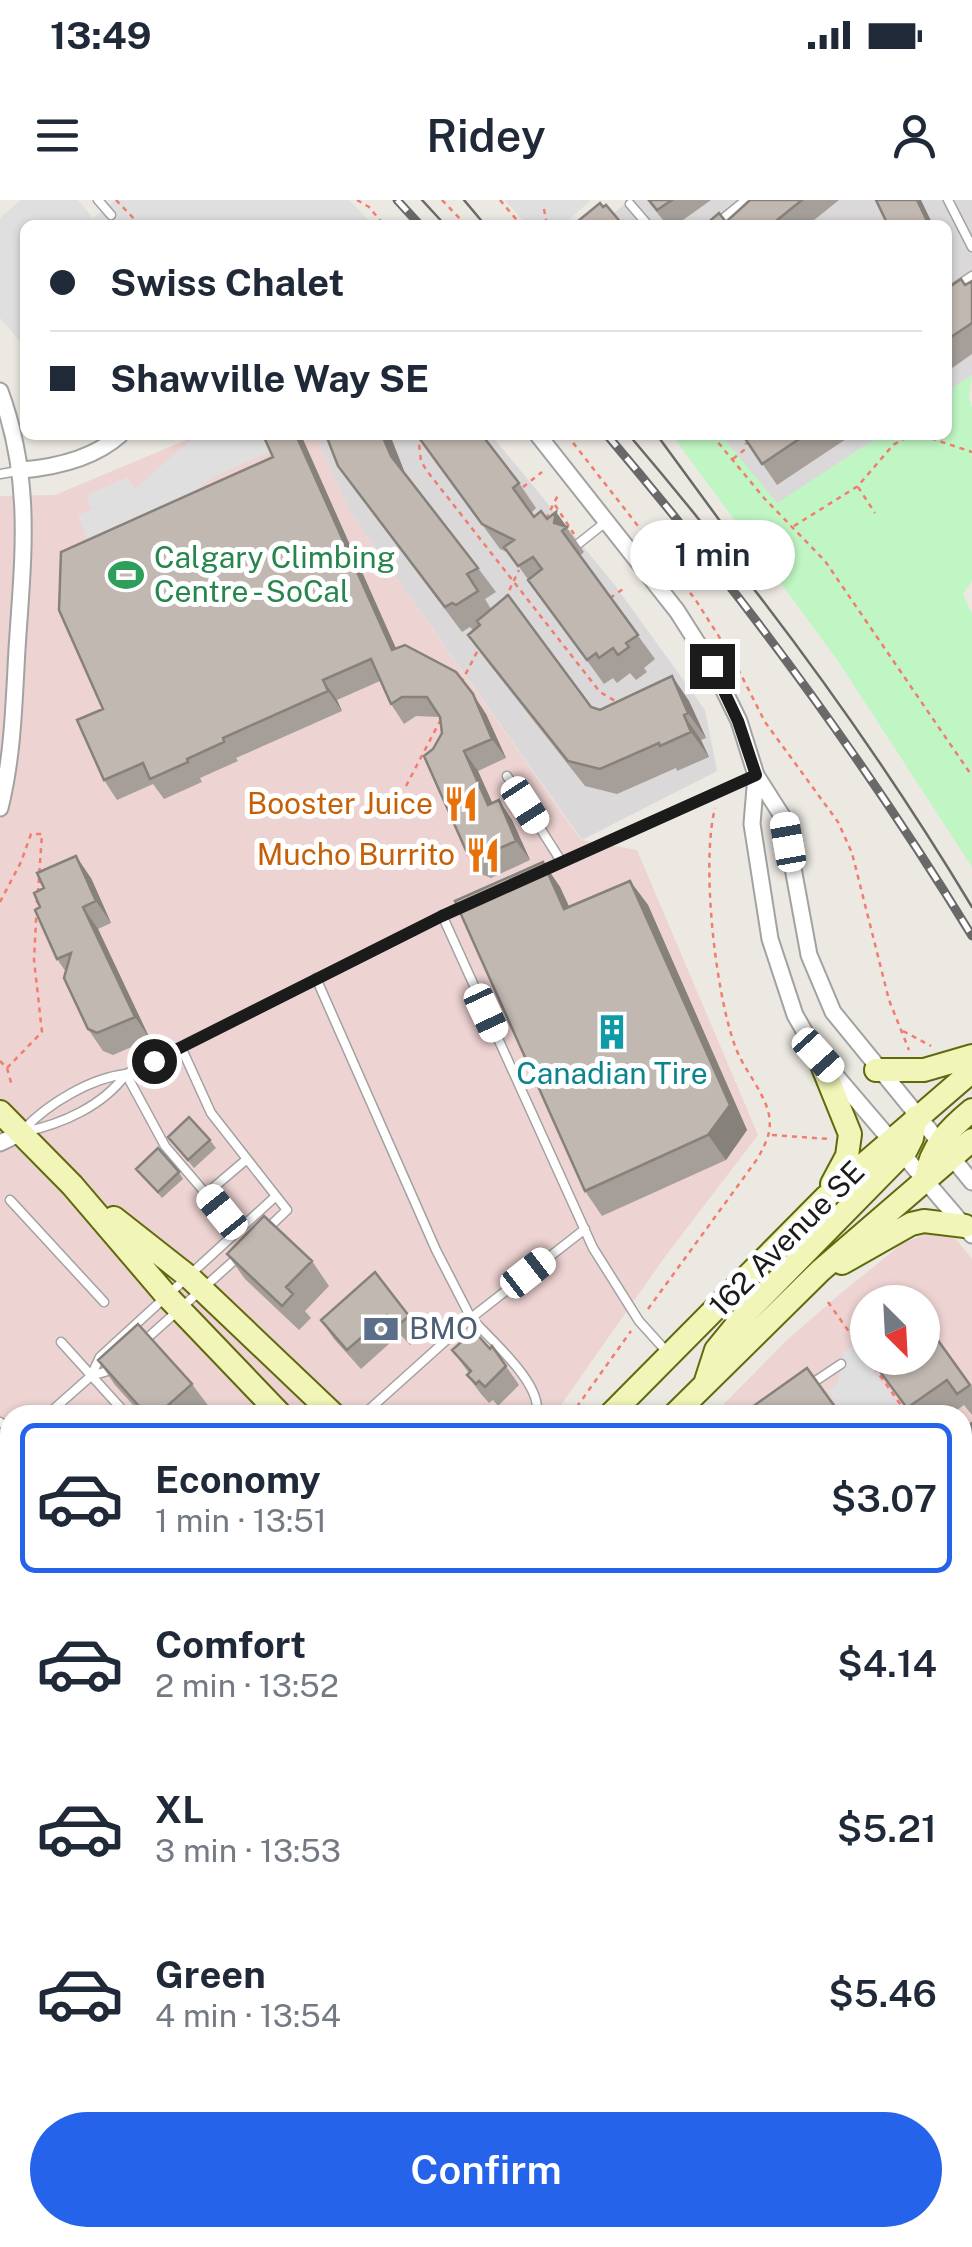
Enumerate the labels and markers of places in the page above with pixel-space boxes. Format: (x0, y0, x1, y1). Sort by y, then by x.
place label: Calgary Climbing Centre - SoCal (154, 539, 395, 609)
sports icon: Calgary Climbing Centre - SoCal (107, 556, 145, 594)
place label: Booster Juice (247, 785, 433, 821)
restaurant icon: Booster Juice (442, 785, 480, 823)
place label: Mucho Burrito (257, 836, 455, 872)
restaurant icon: Mucho Burrito (464, 836, 502, 874)
building icon: Canadian Tire (593, 1013, 631, 1051)
place label: Canadian Tire (516, 1055, 708, 1091)
bank icon: BMO (362, 1310, 400, 1348)
place label: BMO (409, 1310, 478, 1346)

